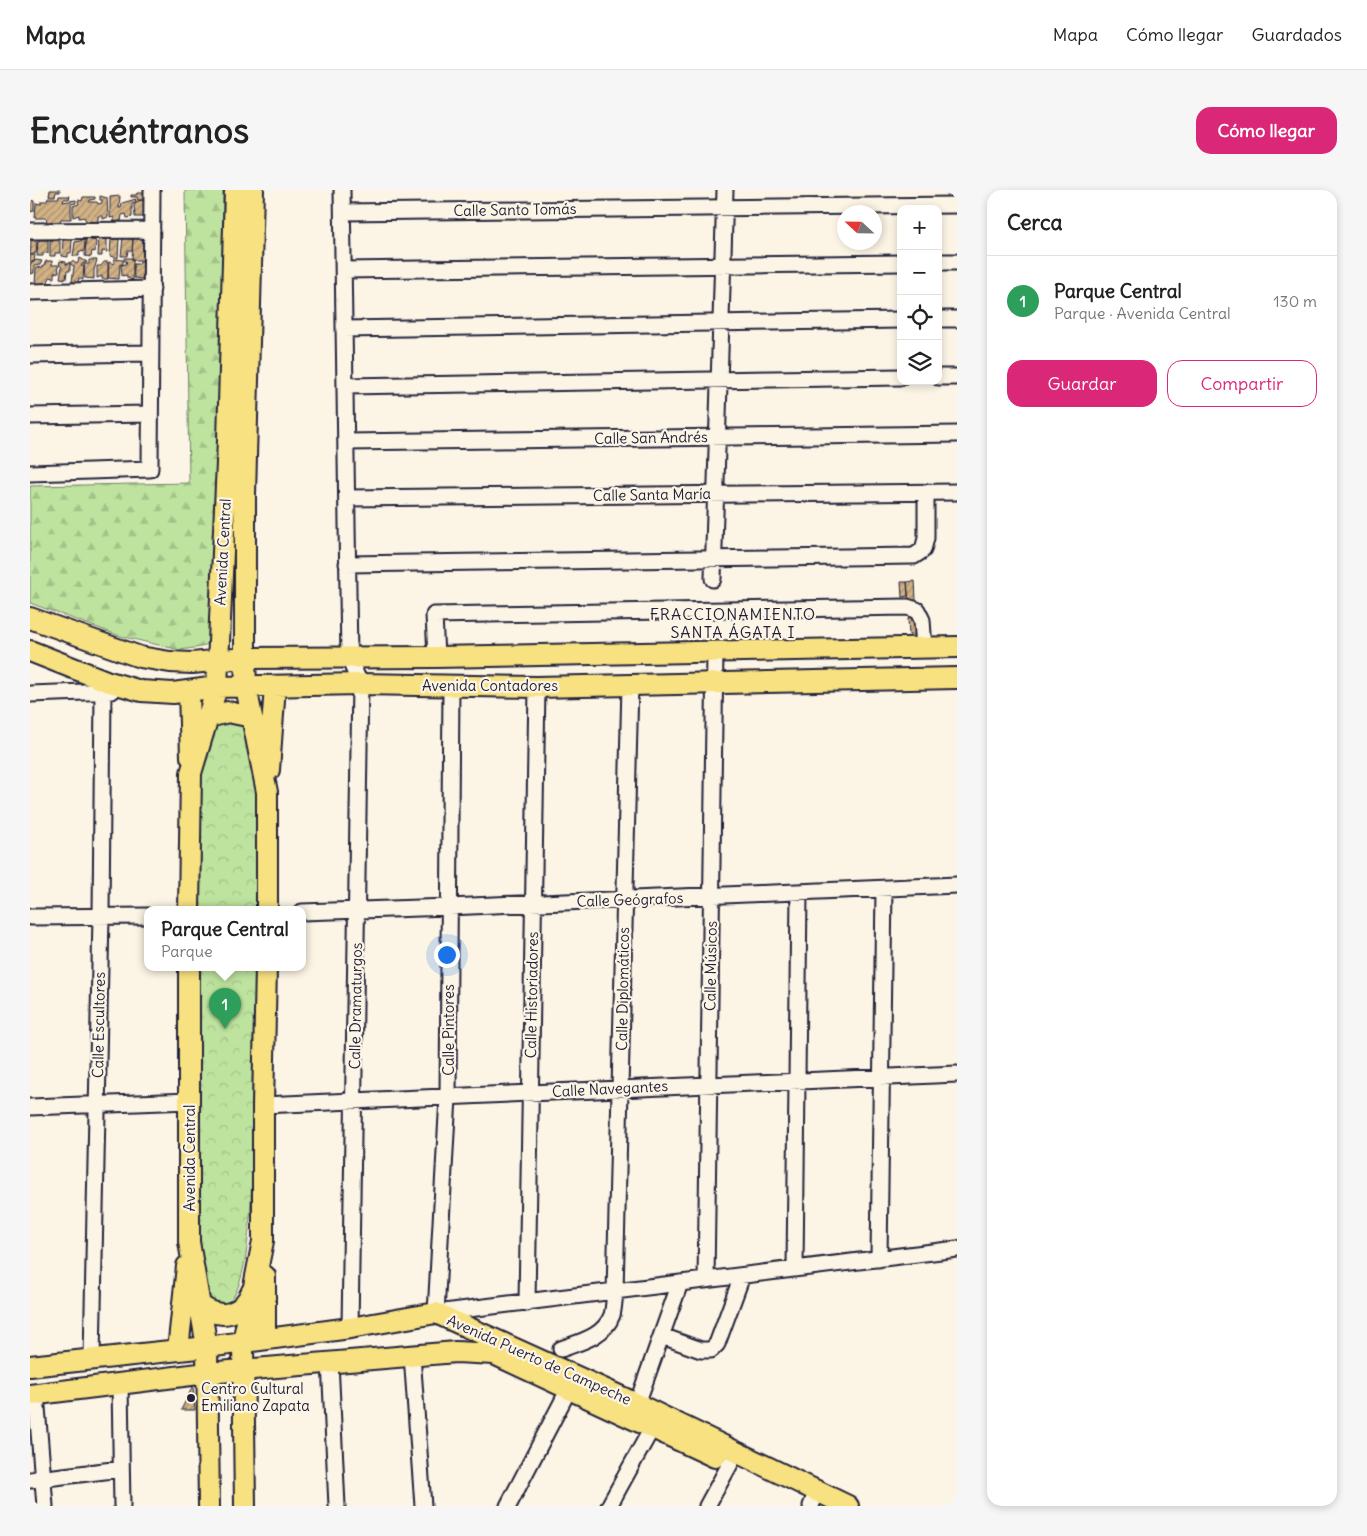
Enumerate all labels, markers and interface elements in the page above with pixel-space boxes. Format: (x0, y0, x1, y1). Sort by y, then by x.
text: Mapa (25, 20, 85, 50)
text: Mapa (1053, 23, 1098, 46)
text: Cómo llegar (1126, 23, 1223, 46)
text: Guardados (1251, 23, 1342, 46)
button: Cómo llegar (1196, 107, 1337, 154)
text: Encuéntranos (30, 108, 249, 152)
street label: Calle Santo Tomás (453, 199, 577, 220)
north arrow (837, 205, 882, 250)
map controls (897, 205, 942, 385)
button: + (897, 205, 942, 250)
text: Cerca (1007, 209, 1062, 236)
button: − (897, 250, 942, 295)
text: Parque Central (1054, 279, 1182, 303)
text: 1 (1020, 291, 1026, 311)
text: 130 m (1273, 291, 1317, 311)
button: locate (897, 295, 942, 340)
text: Parque · Avenida Central (1054, 303, 1231, 323)
button: layers (897, 340, 942, 385)
button: Guardar (1007, 360, 1157, 407)
button: Compartir (1167, 360, 1317, 407)
street label: Calle San Andrés (594, 427, 708, 448)
street label: Calle Santa María (593, 484, 712, 505)
street label: Avenida Central (210, 498, 235, 606)
district label: FRACCIONAMIENTO SANTA ÁGATA I (650, 604, 816, 642)
street label: Avenida Contadores (422, 676, 558, 695)
street label: Calle Geógrafos (576, 888, 684, 911)
popup (144, 906, 306, 971)
text: Parque Central (161, 917, 289, 941)
street label: Calle Músicos (700, 920, 721, 1011)
street label: Calle Diplomáticos (612, 927, 633, 1051)
street label: Calle Historiadores (521, 931, 542, 1059)
text: Parque (161, 941, 213, 961)
street label: Calle Dramaturgos (345, 942, 366, 1070)
your location (434, 942, 460, 968)
street label: Calle Escultores (88, 972, 109, 1078)
street label: Calle Pintores (439, 984, 458, 1076)
pin: 1 (209, 988, 241, 1029)
street label: Calle Navegantes (551, 1076, 669, 1101)
street label: Avenida Central (180, 1105, 199, 1211)
street label: Avenida Puerto de Campeche (444, 1310, 634, 1409)
place label: Centro Cultural Emiliano Zapata (201, 1379, 310, 1415)
marker: Centro Cultural Emiliano Zapata (185, 1392, 197, 1404)

